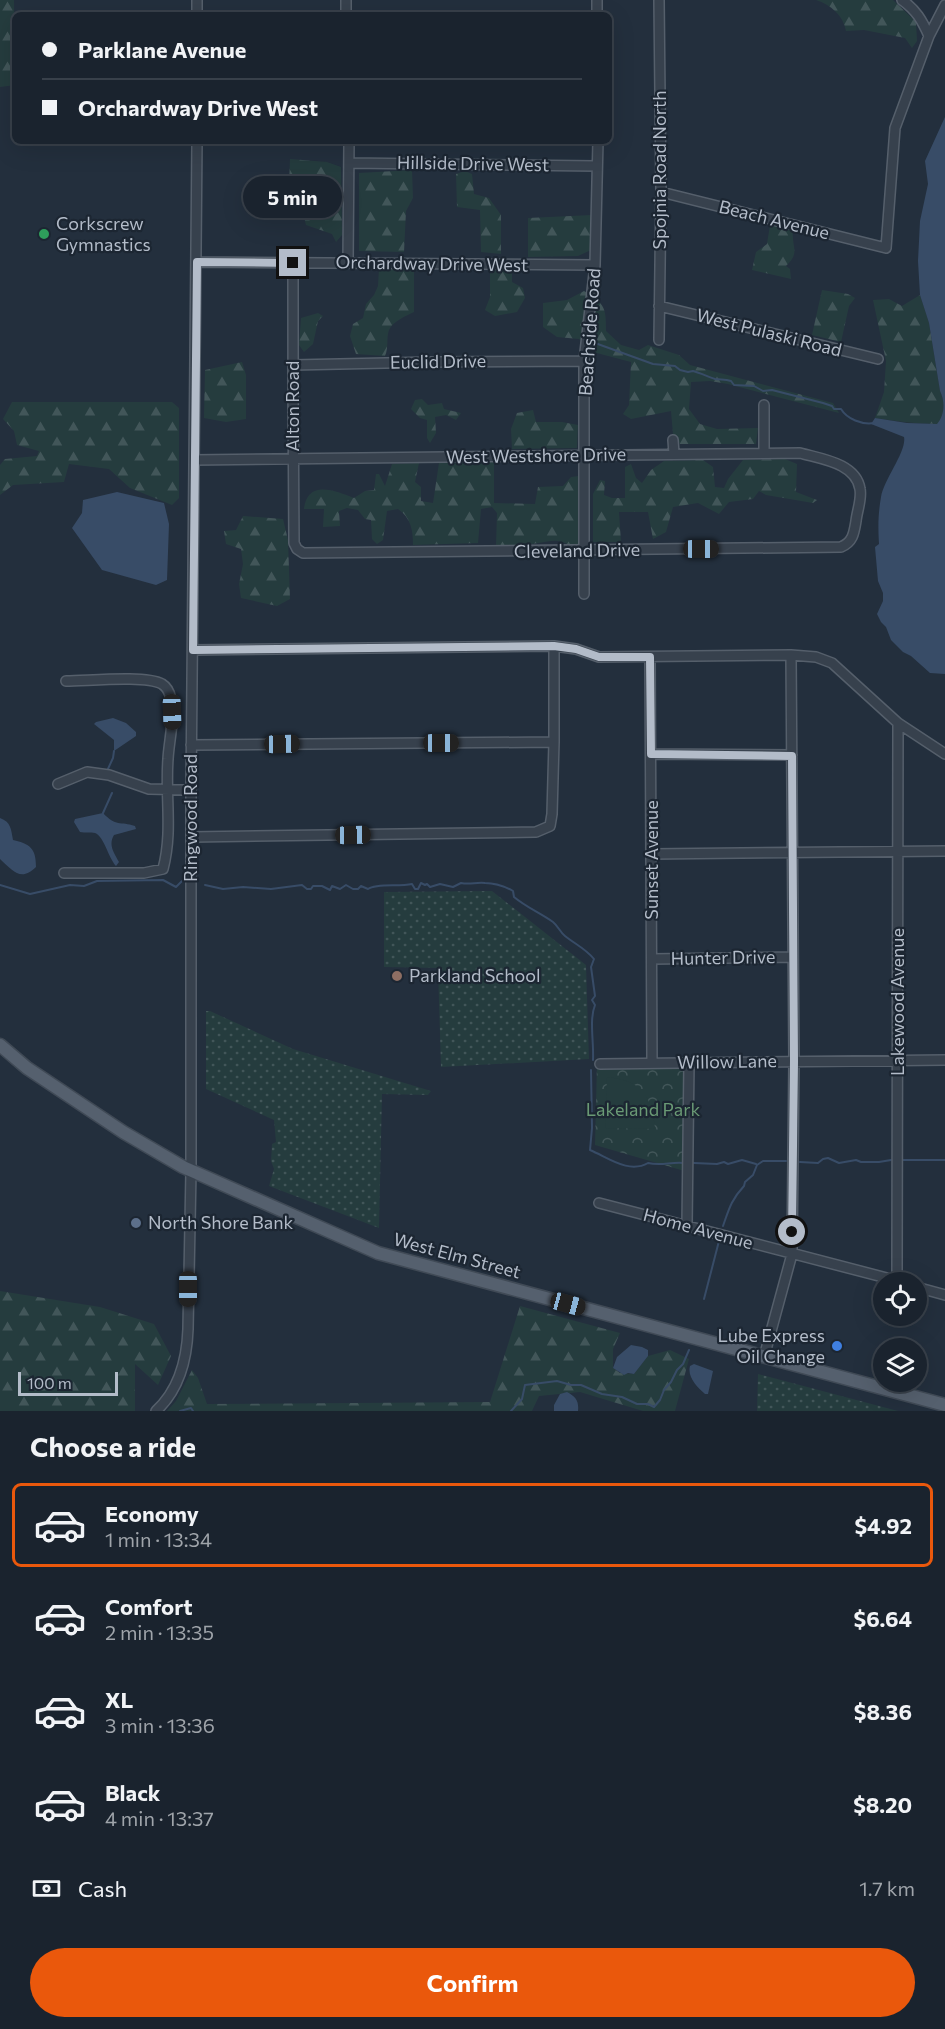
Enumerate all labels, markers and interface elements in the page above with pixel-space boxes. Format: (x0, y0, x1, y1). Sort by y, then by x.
text: Parklane Avenue (78, 36, 246, 63)
street label: Spojnia Road North (648, 90, 670, 250)
text: Orchardway Drive West (78, 94, 318, 121)
street label: Hillside Drive West (397, 151, 549, 175)
callout: 5 min (244, 176, 342, 218)
text: 5 min (267, 185, 318, 209)
street label: Beach Avenue (717, 195, 832, 243)
place label: Corkscrew Gymnastics (56, 212, 151, 255)
marker: Corkscrew Gymnastics (37, 227, 51, 241)
route end (279, 249, 306, 276)
street label: Orchardway Drive West (335, 250, 529, 276)
street label: Beachside Road (574, 267, 604, 397)
street label: West Pulaski Road (694, 303, 844, 361)
street label: Euclid Drive (390, 349, 486, 373)
street label: Alton Road (281, 361, 303, 451)
street label: West Westshore Drive (446, 442, 626, 468)
street label: Cleveland Drive (514, 538, 640, 562)
car (683, 540, 719, 558)
car (162, 694, 182, 730)
car (423, 734, 459, 752)
car (264, 735, 300, 753)
street label: Ringwood Road (179, 754, 201, 882)
street label: Sunset Avenue (640, 800, 662, 920)
car (335, 826, 371, 844)
street label: Lakewood Avenue (886, 928, 908, 1076)
street label: Hunter Drive (670, 945, 776, 969)
place label: Parkland School (409, 964, 541, 986)
marker: Parkland School (390, 969, 404, 983)
street label: Willow Lane (677, 1049, 777, 1073)
park label: Lakeland Park (586, 1098, 700, 1120)
street label: Home Avenue (641, 1203, 756, 1253)
place label: North Shore Bank (148, 1211, 293, 1233)
marker: North Shore Bank (129, 1216, 143, 1230)
route start (778, 1218, 805, 1245)
street label: West Elm Street (391, 1227, 523, 1283)
car (179, 1271, 197, 1307)
map controls (873, 1272, 927, 1392)
button: locate (873, 1272, 927, 1326)
car (548, 1291, 588, 1317)
place label: Lube Express Oil Change (717, 1324, 825, 1367)
button: layers (873, 1338, 927, 1392)
marker: Lube Express Oil Change (830, 1339, 844, 1353)
scale bar (18, 1369, 118, 1396)
text: 100 m (27, 1373, 72, 1392)
text: Choose a ride (30, 1430, 196, 1463)
icon: car (33, 1498, 87, 1552)
text: Economy (105, 1500, 199, 1527)
text: $4.92 (854, 1512, 912, 1539)
text: 1 min · 13:34 (105, 1527, 212, 1551)
icon: car (33, 1591, 87, 1645)
text: Comfort (105, 1593, 193, 1620)
text: $6.64 (854, 1605, 912, 1632)
text: 2 min · 13:35 (105, 1620, 214, 1644)
icon: car (33, 1684, 87, 1738)
text: XL (105, 1686, 133, 1713)
text: $8.36 (854, 1698, 912, 1725)
text: 3 min · 13:36 (105, 1713, 215, 1737)
icon: car (33, 1777, 87, 1831)
text: Black (105, 1779, 160, 1806)
text: $8.20 (853, 1791, 912, 1818)
text: 4 min · 13:37 (105, 1806, 214, 1830)
icon: cash (30, 1872, 63, 1905)
text: Cash (78, 1875, 127, 1902)
text: 1.7 km (859, 1876, 915, 1900)
button: Confirm (30, 1948, 915, 2017)

